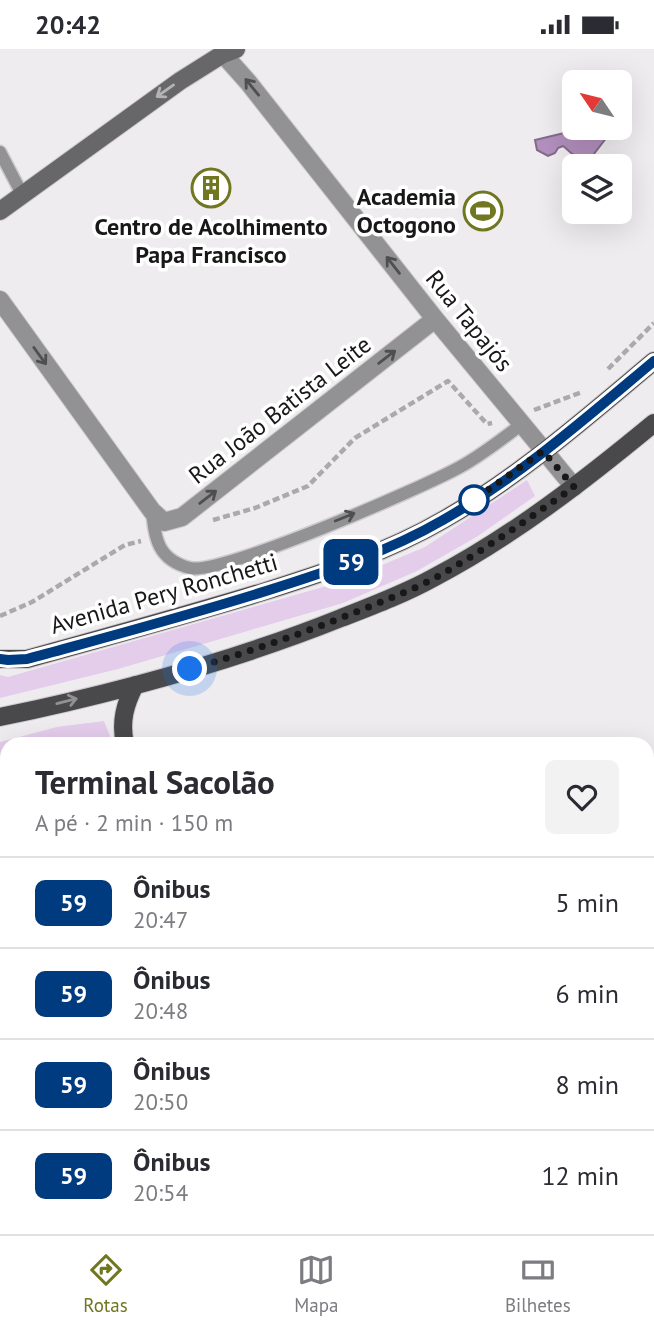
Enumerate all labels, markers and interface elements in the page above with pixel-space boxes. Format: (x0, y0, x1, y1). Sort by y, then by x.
text: 20:42 (35, 8, 101, 41)
north arrow (562, 70, 632, 140)
map controls (562, 70, 632, 224)
one-way arrow (244, 78, 260, 96)
one-way arrow (156, 84, 175, 98)
button: layers (562, 154, 632, 224)
building icon: Centro de Acolhimento Papa Francisco (190, 167, 232, 209)
place label: Academia Octogono (357, 181, 456, 240)
sports icon: Academia Octogono (462, 190, 504, 232)
place label: Centro de Acolhimento Papa Francisco (94, 211, 328, 270)
one-way arrow (385, 257, 401, 275)
street label: Rua Tapajós (419, 264, 520, 378)
street label: Rua João Batista Leite (182, 329, 377, 490)
one-way arrow (33, 346, 47, 365)
one-way arrow (377, 349, 396, 364)
unlabelled marker (459, 485, 489, 515)
one-way arrow (198, 489, 216, 504)
one-way arrow (334, 510, 355, 523)
line badge: 59 (320, 539, 382, 585)
street label: Avenida Pery Ronchetti (47, 546, 281, 641)
text: 59 (337, 546, 365, 577)
your location (172, 651, 207, 686)
one-way arrow (55, 694, 77, 707)
text: Terminal Sacolão (35, 760, 275, 803)
button: heart (545, 760, 619, 834)
text: A pé · 2 min · 150 m (35, 808, 233, 837)
text: Ônibus (133, 872, 210, 905)
text: 5 min (556, 886, 619, 919)
text: 59 (60, 887, 87, 918)
text: 20:47 (133, 905, 188, 934)
text: Ônibus (133, 963, 210, 996)
text: 6 min (556, 977, 619, 1010)
text: 59 (60, 978, 87, 1009)
text: 20:48 (133, 996, 188, 1025)
text: Ônibus (133, 1054, 210, 1087)
text: 8 min (556, 1068, 619, 1101)
text: 59 (60, 1069, 87, 1100)
text: 20:50 (133, 1087, 188, 1116)
text: Ônibus (133, 1145, 210, 1178)
text: 12 min (541, 1159, 619, 1192)
text: 59 (60, 1160, 87, 1191)
text: 20:54 (133, 1178, 188, 1207)
tab: Rotas (83, 1251, 128, 1317)
tab: Mapa (294, 1251, 338, 1317)
tab: Bilhetes (505, 1251, 571, 1317)

